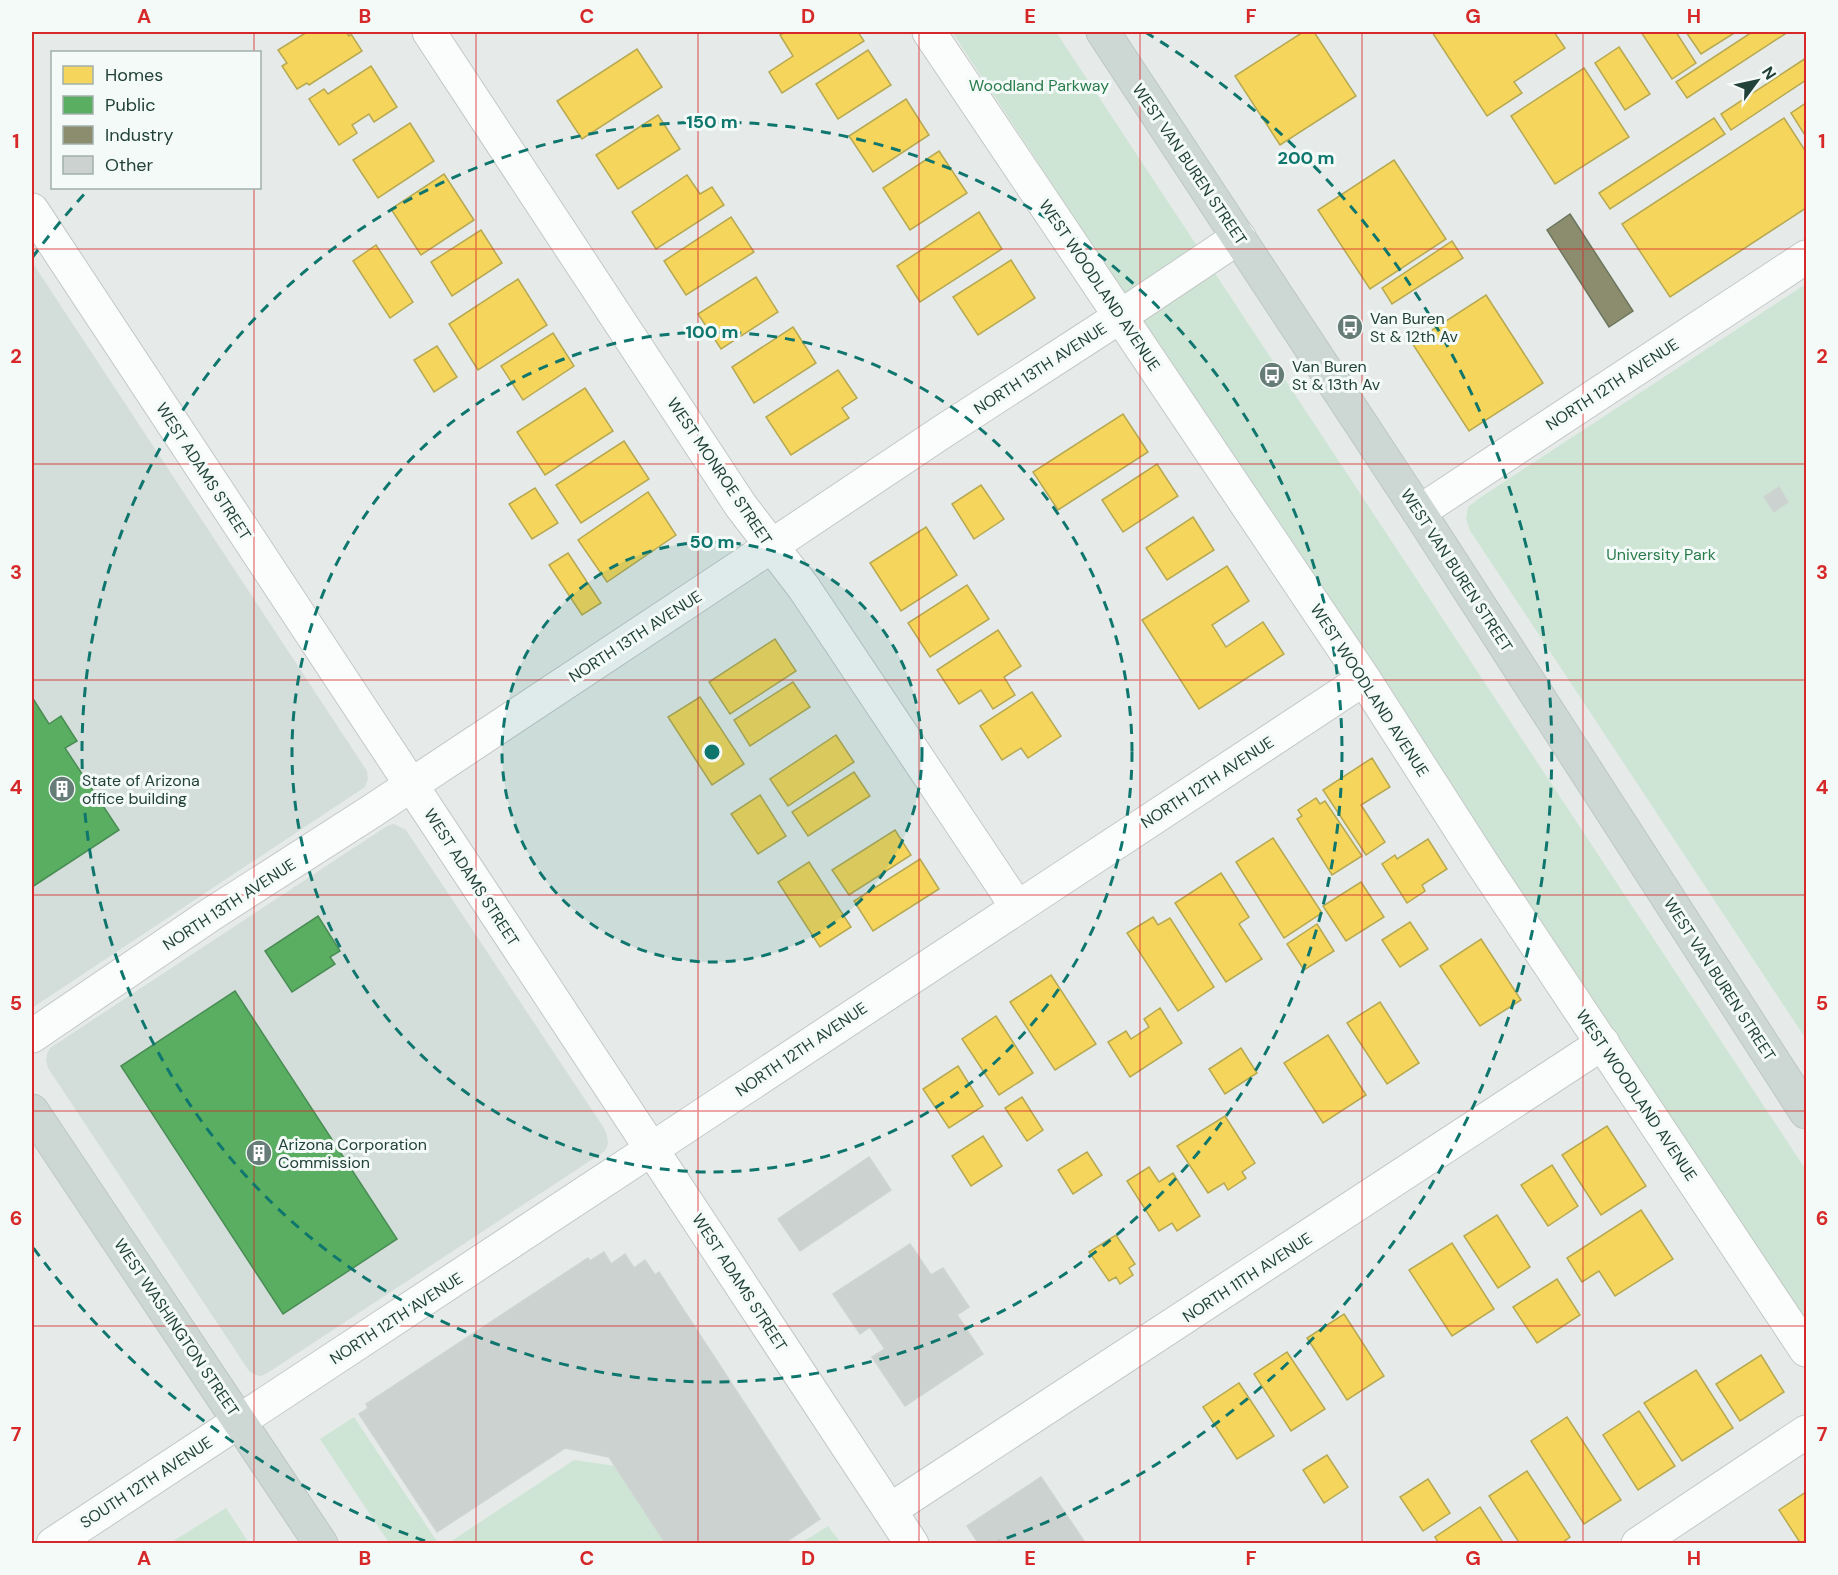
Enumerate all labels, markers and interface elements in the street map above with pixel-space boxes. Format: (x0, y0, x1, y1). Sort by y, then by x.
text: A (137, 3, 151, 29)
text: B (359, 3, 371, 29)
text: C (580, 3, 594, 29)
text: D (801, 3, 815, 29)
text: E (1024, 3, 1036, 29)
text: F (1245, 3, 1257, 29)
text: G (1465, 3, 1481, 29)
text: H (1687, 3, 1701, 29)
legend (51, 51, 261, 189)
north arrow (1727, 51, 1787, 111)
text: N (1757, 62, 1781, 84)
text: Homes (105, 63, 163, 87)
park label: Woodland Parkway (969, 75, 1109, 96)
street label: WEST VAN BUREN STREET (1128, 79, 1252, 249)
text: Public (105, 93, 156, 117)
text: 150 m (686, 110, 738, 134)
text: Industry (105, 123, 174, 147)
text: 1 (12, 128, 20, 154)
text: 1 (1818, 128, 1826, 154)
text: 200 m (1278, 146, 1334, 170)
text: Other (105, 153, 154, 177)
street label: WEST WOODLAND AVENUE (1034, 196, 1165, 375)
place label: Van Buren St & 12th Av (1370, 308, 1459, 347)
bus stop icon: Van Buren St & 12th Av (1335, 312, 1365, 342)
street label: NORTH 13TH AVENUE (970, 318, 1111, 419)
text: 100 m (685, 320, 739, 344)
street label: NORTH 12TH AVENUE (1542, 334, 1683, 435)
text: 2 (10, 343, 22, 369)
text: 2 (1816, 343, 1828, 369)
place label: Van Buren St & 13th Av (1292, 356, 1381, 395)
bus stop icon: Van Buren St & 13th Av (1257, 360, 1287, 390)
street label: WEST MONROE STREET (662, 394, 777, 549)
street label: WEST ADAMS STREET (151, 399, 256, 544)
street label: WEST VAN BUREN STREET (1396, 485, 1517, 656)
text: 50 m (689, 530, 735, 554)
park label: University Park (1606, 544, 1716, 565)
text: 3 (10, 559, 22, 585)
text: 3 (1816, 559, 1828, 585)
street label: NORTH 13TH AVENUE (565, 586, 706, 687)
street label: WEST WOODLAND AVENUE (1306, 600, 1434, 781)
street label: NORTH 12TH AVENUE (1137, 732, 1278, 833)
centre of rings (702, 742, 722, 762)
place label: State of Arizona office building (82, 770, 200, 809)
text: 4 (10, 774, 23, 800)
building icon: State of Arizona office building (47, 774, 77, 804)
text: 4 (1816, 774, 1829, 800)
street label: WEST ADAMS STREET (419, 805, 524, 950)
street label: NORTH 13TH AVENUE (159, 854, 300, 955)
street label: WEST VAN BUREN STREET (1659, 894, 1780, 1065)
text: 5 (10, 990, 22, 1016)
text: 5 (1816, 990, 1828, 1016)
street label: NORTH 12TH AVENUE (731, 998, 871, 1101)
street label: WEST WOODLAND AVENUE (1571, 1006, 1702, 1185)
place label: Arizona Corporation Commission (278, 1134, 427, 1173)
building icon: Arizona Corporation Commission (244, 1138, 274, 1168)
text: 6 (10, 1205, 22, 1231)
text: 6 (1816, 1205, 1828, 1231)
street label: WEST ADAMS STREET (687, 1210, 792, 1355)
street label: NORTH 11TH AVENUE (1178, 1228, 1316, 1327)
street label: WEST WASHINGTON STREET (109, 1235, 244, 1420)
street label: NORTH 12TH AVENUE (326, 1268, 467, 1369)
text: 7 (11, 1421, 22, 1447)
text: 7 (1817, 1421, 1828, 1447)
street label: SOUTH 12TH AVENUE (76, 1432, 216, 1533)
text: A (137, 1545, 151, 1571)
text: B (359, 1545, 371, 1571)
text: C (580, 1545, 594, 1571)
text: D (801, 1545, 815, 1571)
text: E (1024, 1545, 1036, 1571)
text: F (1245, 1545, 1257, 1571)
text: G (1465, 1545, 1481, 1571)
text: H (1687, 1545, 1701, 1571)

